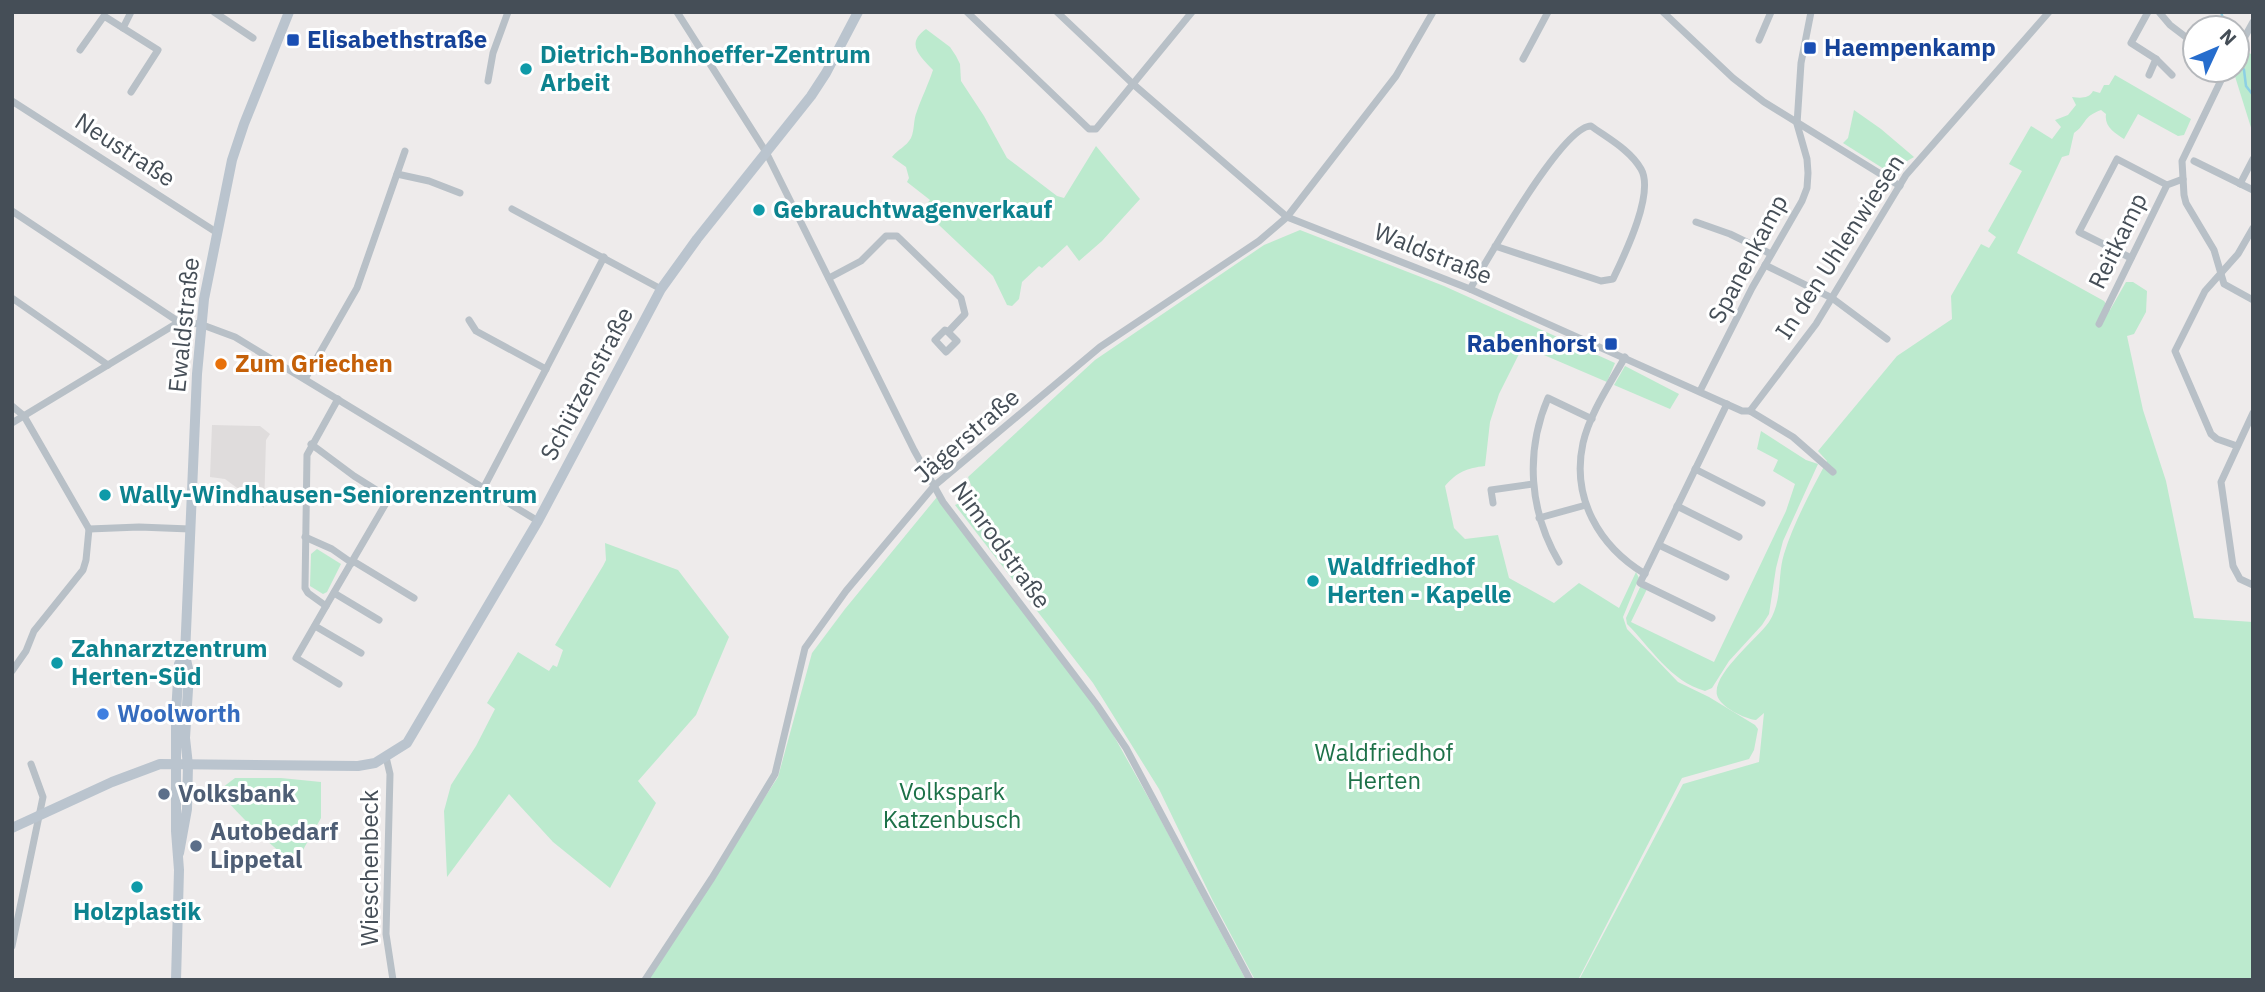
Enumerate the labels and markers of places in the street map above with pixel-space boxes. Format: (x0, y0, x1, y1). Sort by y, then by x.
place label: Elisabethstraße (307, 23, 487, 55)
place label: Haempenkamp (1824, 31, 1996, 63)
marker: Elisabethstraße (285, 32, 301, 48)
place label: Dietrich-Bonhoeffer-Zentrum Arbeit (540, 38, 871, 98)
marker: Haempenkamp (1802, 40, 1818, 56)
marker: Dietrich-Bonhoeffer-Zentrum Arbeit (518, 61, 534, 77)
place label: Gebrauchtwagenverkauf (773, 193, 1052, 225)
marker: Gebrauchtwagenverkauf (751, 202, 767, 218)
place label: Rabenhorst (1466, 327, 1597, 359)
marker: Rabenhorst (1603, 336, 1619, 352)
place label: Zum Griechen (235, 347, 393, 379)
marker: Zum Griechen (213, 356, 229, 372)
place label: Wally-Windhausen-Seniorenzentrum (119, 478, 537, 510)
marker: Wally-Windhausen-Seniorenzentrum (97, 487, 113, 503)
place label: Waldfriedhof Herten - Kapelle (1327, 550, 1512, 610)
marker: Waldfriedhof Herten - Kapelle (1305, 573, 1321, 589)
place label: Zahnarztzentrum Herten-Süd (71, 632, 267, 692)
marker: Zahnarztzentrum Herten-Süd (49, 655, 65, 671)
place label: Woolworth (117, 697, 241, 729)
marker: Woolworth (95, 706, 111, 722)
place label: Volksbank (178, 777, 296, 809)
marker: Volksbank (156, 786, 172, 802)
place label: Autobedarf Lippetal (210, 815, 339, 875)
marker: Autobedarf Lippetal (188, 838, 204, 854)
marker: Holzplastik (129, 879, 145, 895)
place label: Holzplastik (73, 895, 201, 927)

